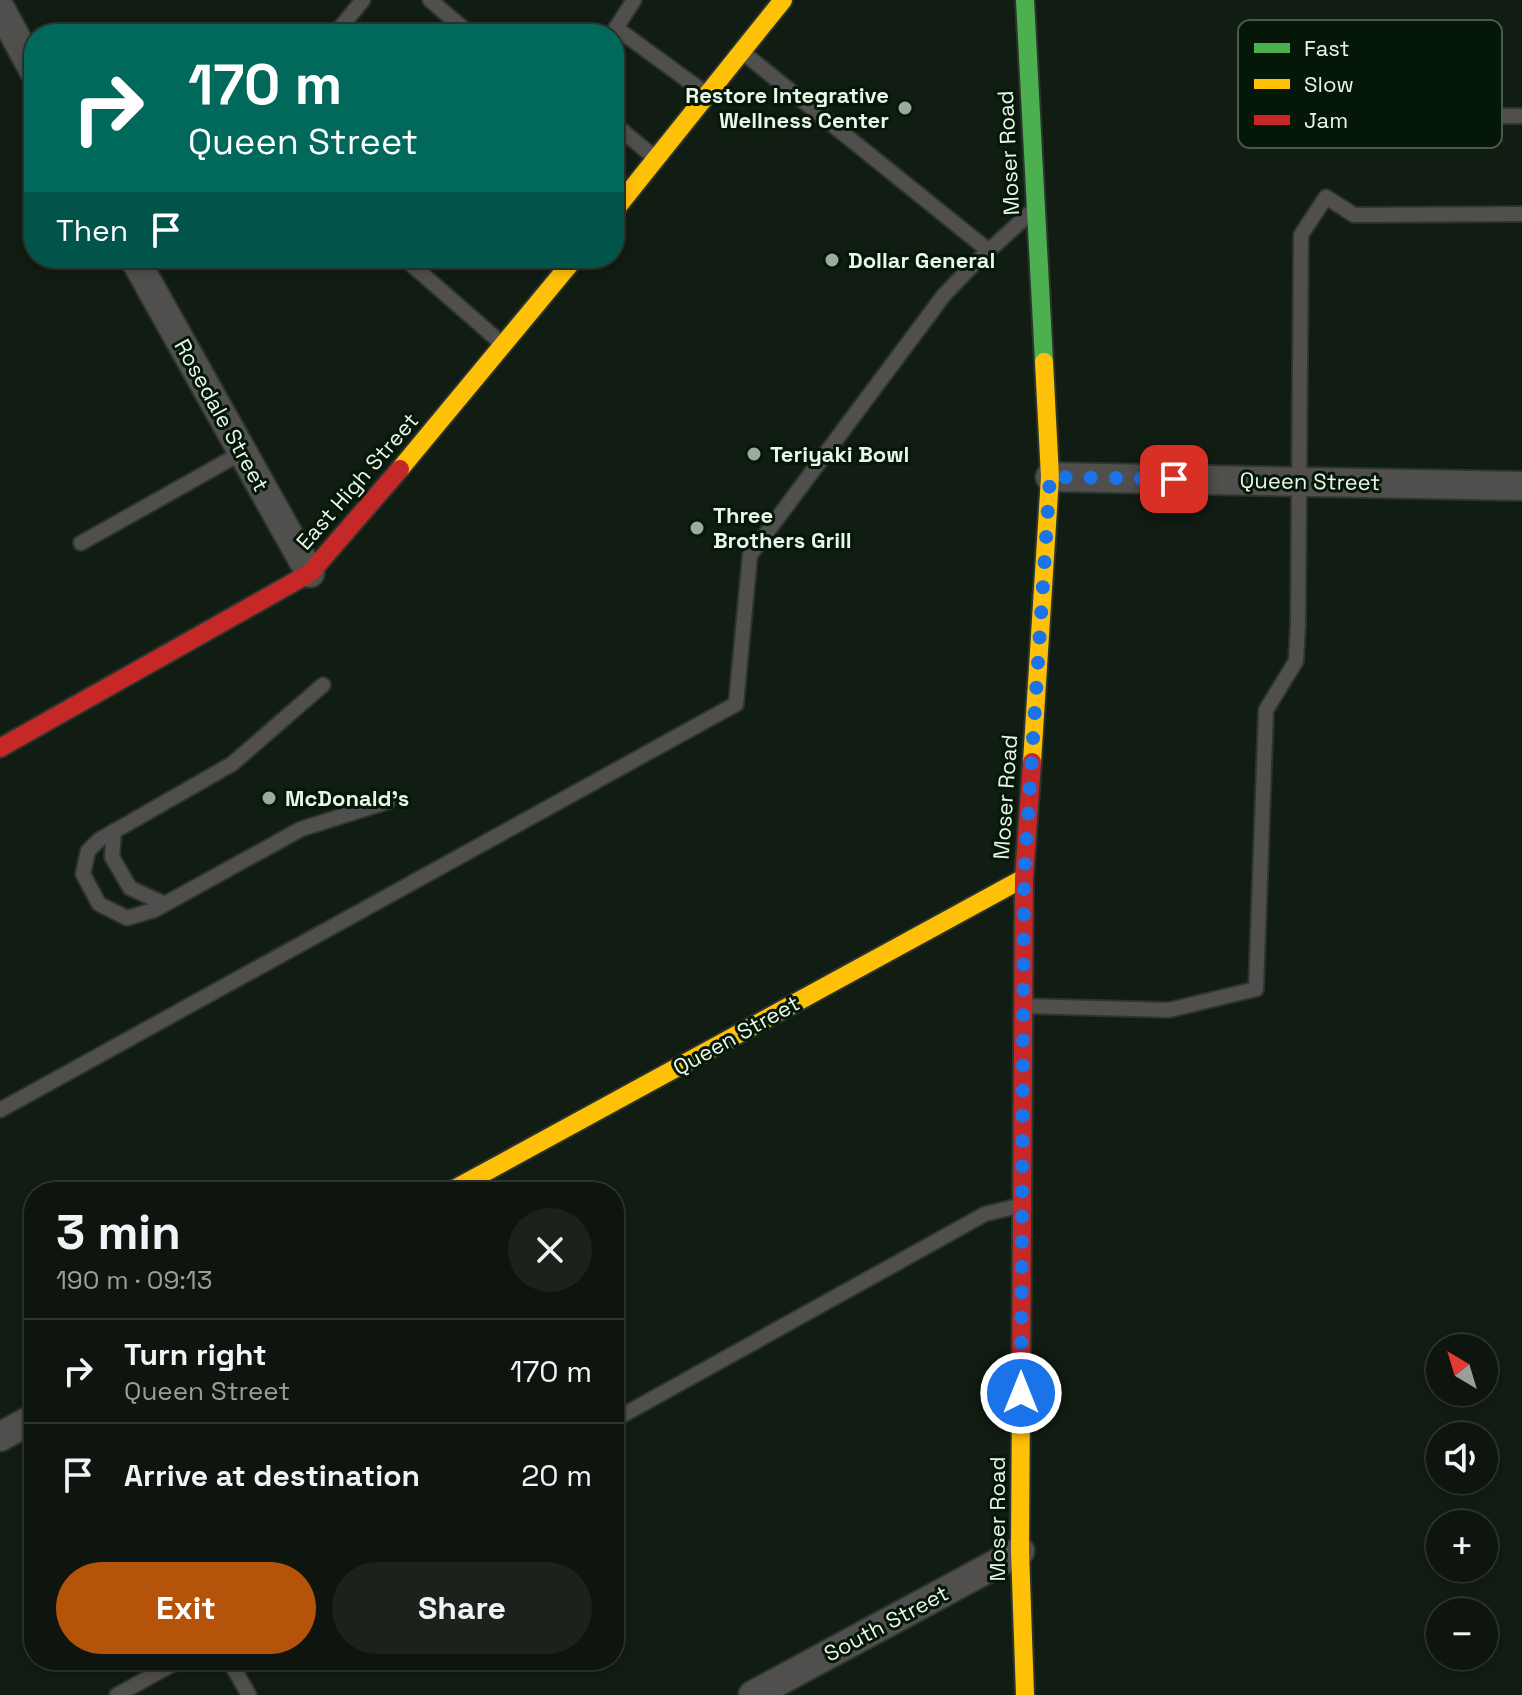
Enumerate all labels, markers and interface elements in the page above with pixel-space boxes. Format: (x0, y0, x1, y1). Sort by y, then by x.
legend (1238, 20, 1502, 148)
text: Fast (1304, 34, 1350, 62)
text: 170 m (188, 49, 342, 120)
icon: right (56, 56, 160, 160)
text: Slow (1304, 70, 1354, 98)
place label: Restore Integrative Wellness Center (685, 81, 889, 134)
street label: Moser Road (991, 90, 1025, 216)
marker: Restore Integrative Wellness Center (896, 99, 914, 117)
text: Jam (1304, 106, 1348, 134)
text: Queen Street (188, 119, 418, 165)
icon: arrive (144, 208, 188, 252)
text: Then (56, 211, 128, 250)
place label: Dollar General (848, 246, 995, 274)
marker: Dollar General (823, 251, 841, 269)
street label: Rosedale Street (168, 334, 276, 496)
street label: East High Street (290, 407, 424, 555)
place label: Teriyaki Bowl (770, 440, 909, 468)
marker: Teriyaki Bowl (745, 445, 763, 463)
pin (1140, 445, 1208, 513)
icon: arrive (1152, 457, 1196, 501)
street label: Queen Street (1239, 466, 1381, 496)
place label: Three Brothers Grill (713, 501, 852, 554)
marker: Three Brothers Grill (688, 519, 706, 537)
street label: Moser Road (987, 734, 1023, 860)
place label: McDonald's (285, 784, 409, 812)
marker: McDonald's (260, 789, 278, 807)
street label: Queen Street (668, 989, 804, 1081)
text: 3 min (56, 1202, 181, 1263)
button: close (508, 1208, 592, 1292)
text: 190 m · 09:13 (56, 1263, 212, 1297)
north arrow (1426, 1334, 1498, 1406)
map controls (1426, 1334, 1498, 1670)
text: Turn right (124, 1335, 267, 1374)
icon: right (56, 1349, 100, 1393)
position arrow (979, 1351, 1063, 1435)
text: 170 m (510, 1352, 592, 1391)
text: Queen Street (124, 1374, 290, 1408)
button: sound (1426, 1422, 1498, 1494)
icon: arrive (56, 1453, 100, 1497)
text: Arrive at destination (124, 1456, 420, 1495)
text: 20 m (521, 1456, 592, 1495)
street label: Moser Road (983, 1456, 1011, 1582)
button: + (1426, 1510, 1498, 1582)
button: Exit (56, 1562, 316, 1654)
button: Share (332, 1562, 592, 1654)
street label: South Street (819, 1578, 953, 1668)
button: − (1426, 1598, 1498, 1670)

